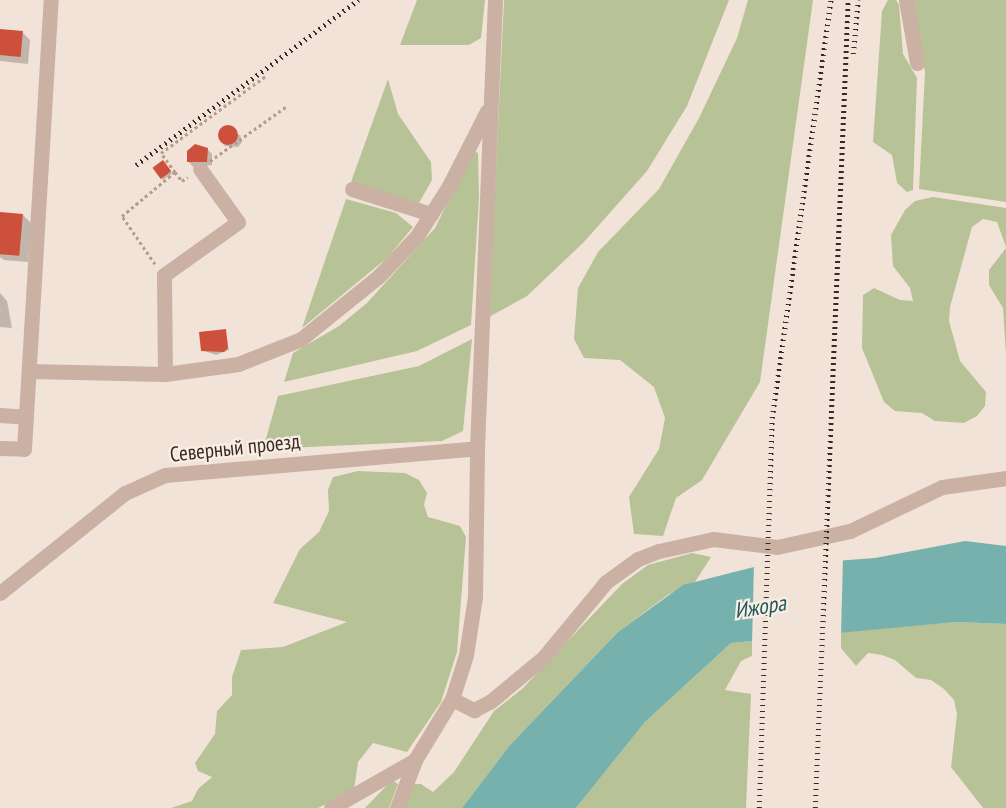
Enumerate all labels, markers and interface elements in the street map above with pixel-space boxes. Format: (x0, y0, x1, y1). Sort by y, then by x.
street label: Северный проезд (169, 429, 301, 467)
water label: Ижора (733, 590, 787, 624)

